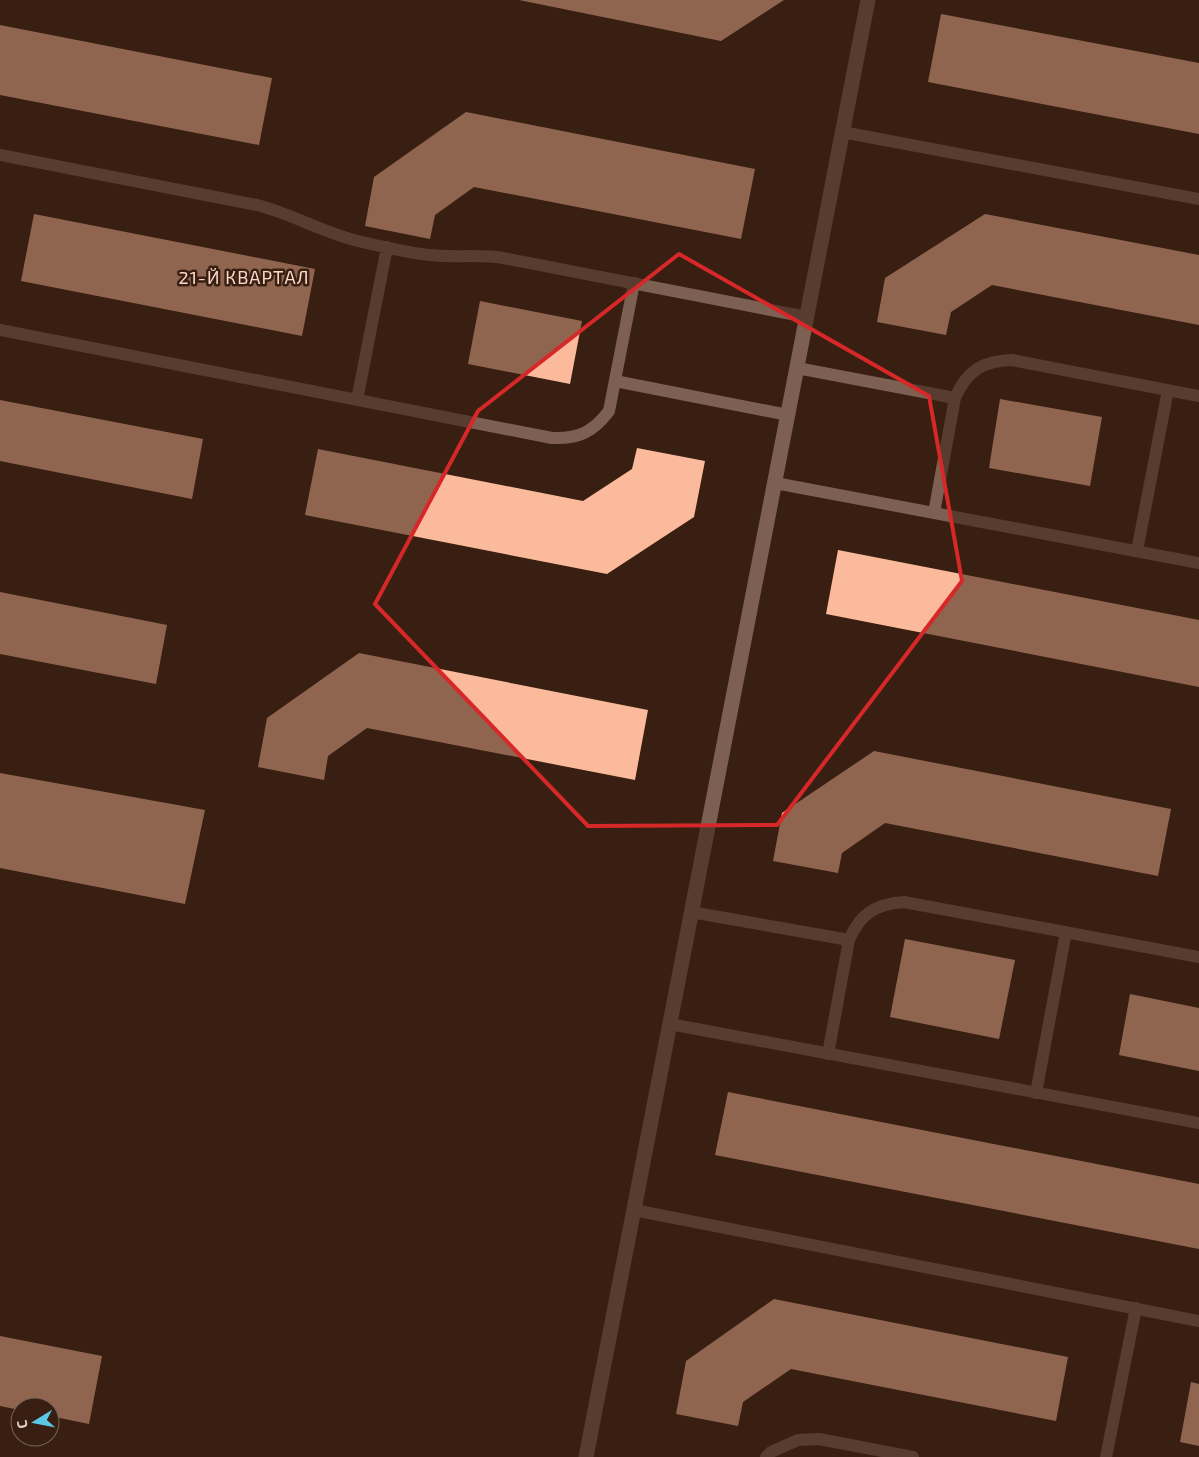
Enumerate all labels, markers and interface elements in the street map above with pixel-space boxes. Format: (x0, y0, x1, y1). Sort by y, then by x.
district label: 21-Й КВАРТАЛ (179, 266, 309, 288)
north arrow (10, 1397, 60, 1447)
text: С (13, 1419, 31, 1430)

